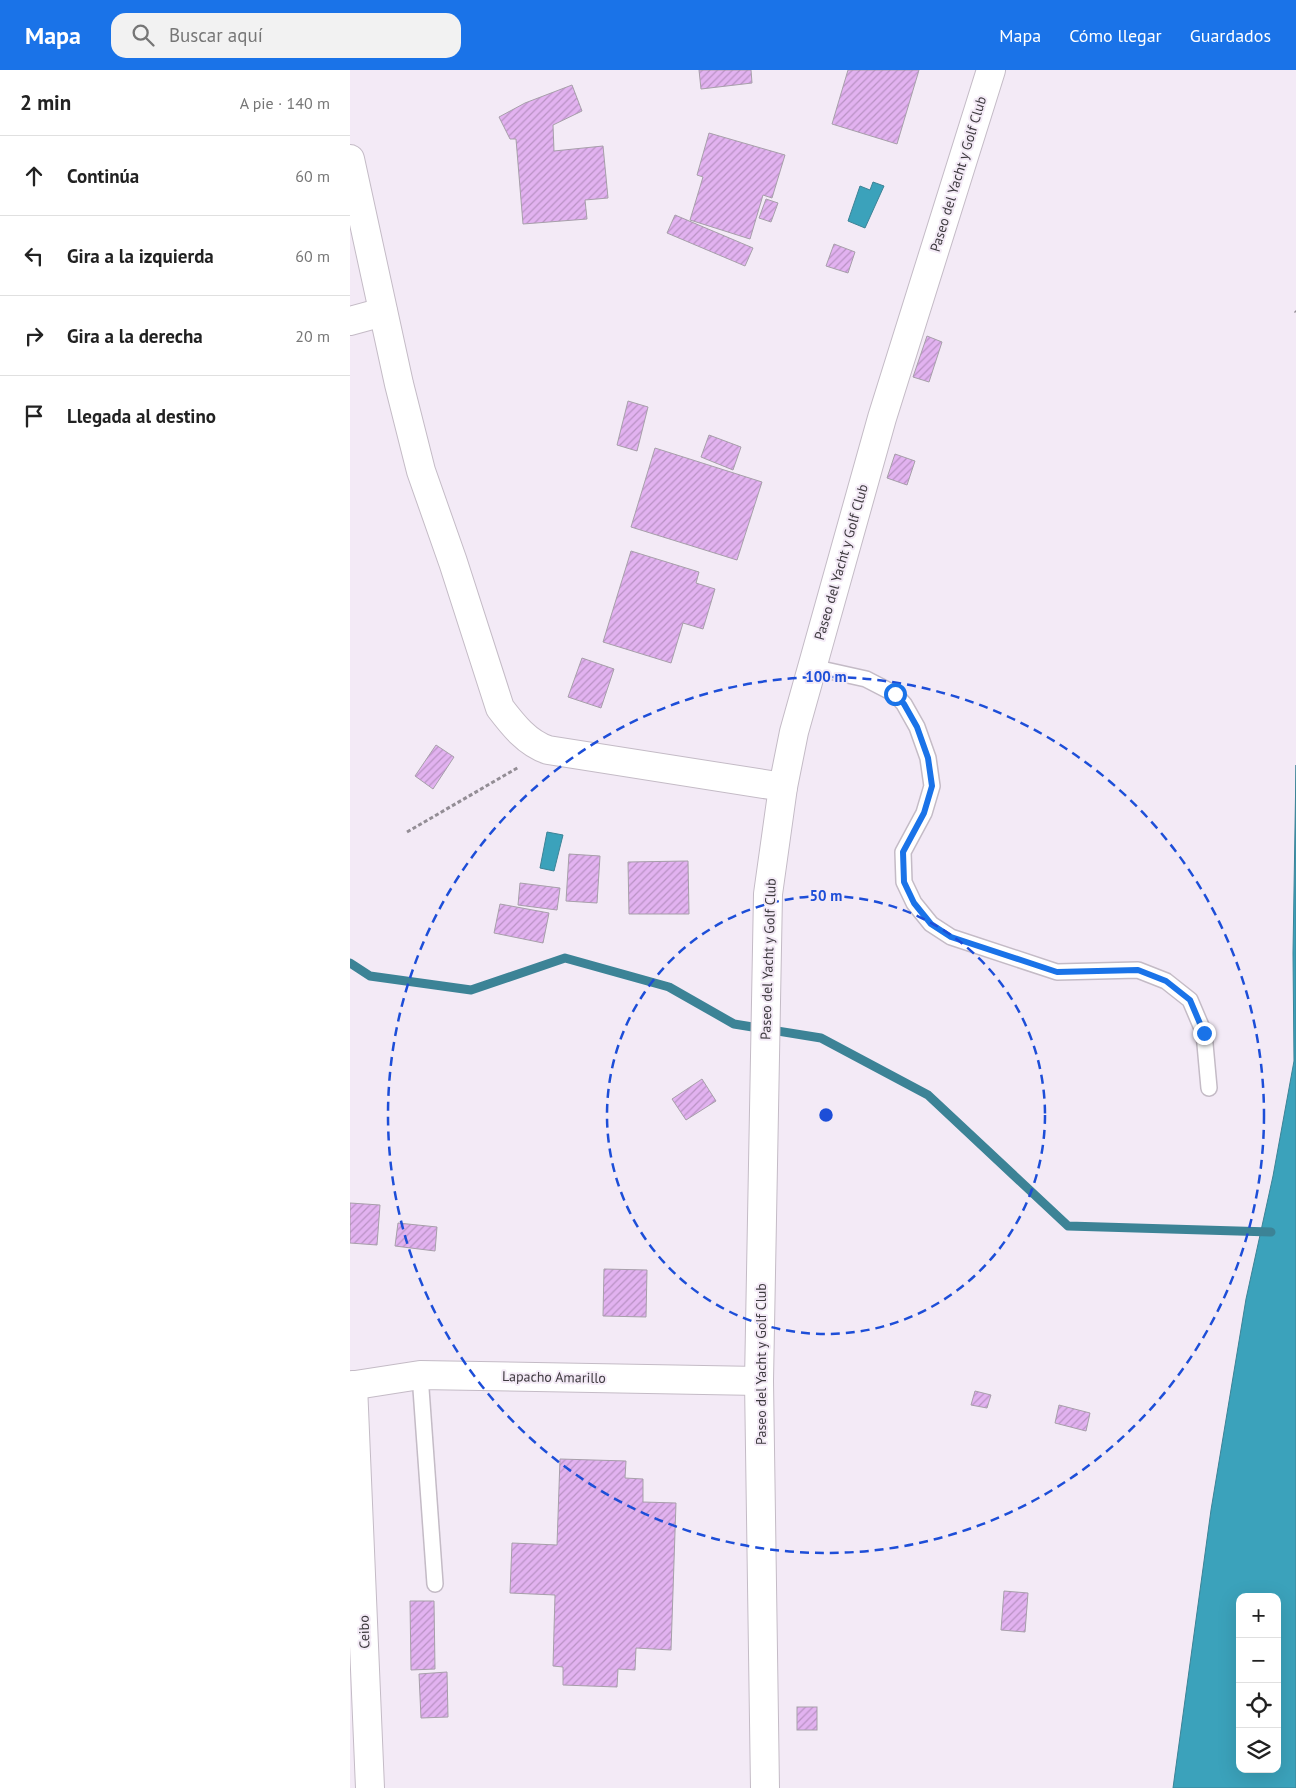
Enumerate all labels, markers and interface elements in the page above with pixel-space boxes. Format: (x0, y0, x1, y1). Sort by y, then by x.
search box (111, 13, 461, 58)
text: Mapa (25, 20, 81, 51)
icon: search (129, 21, 157, 49)
text: Buscar aquí (169, 23, 263, 47)
text: Mapa (999, 24, 1041, 47)
text: Cómo llegar (1069, 24, 1162, 47)
text: Guardados (1190, 24, 1271, 47)
text: 2 min (20, 89, 71, 116)
text: A pie · 140 m (240, 93, 330, 113)
street label: Paseo del Yacht y Golf Club (926, 94, 990, 254)
icon: ahead (20, 162, 48, 190)
text: Continúa (67, 164, 139, 188)
text: 60 m (295, 166, 330, 186)
icon: left (20, 242, 48, 270)
text: Gira a la izquierda (67, 244, 214, 268)
text: 60 m (295, 246, 330, 266)
icon: right (20, 322, 48, 350)
text: Gira a la derecha (67, 324, 203, 348)
text: 20 m (295, 326, 330, 346)
icon: arrive (20, 402, 48, 430)
text: Llegada al destino (67, 404, 216, 428)
street label: Paseo del Yacht y Golf Club (810, 482, 872, 642)
text: 100 m (805, 667, 847, 686)
route start (884, 683, 907, 706)
street label: Paseo del Yacht y Golf Club (756, 878, 780, 1040)
text: 50 m (810, 886, 842, 905)
route end (1193, 1022, 1216, 1045)
centre of rings (817, 1106, 835, 1124)
street label: Paseo del Yacht y Golf Club (752, 1283, 770, 1445)
street label: Lapacho Amarillo (502, 1367, 606, 1387)
map controls (1236, 1593, 1281, 1773)
button: + (1236, 1593, 1281, 1638)
street label: Ceibo (354, 1615, 374, 1649)
button: − (1236, 1638, 1281, 1683)
button: locate (1236, 1683, 1281, 1728)
button: layers (1236, 1728, 1281, 1773)

